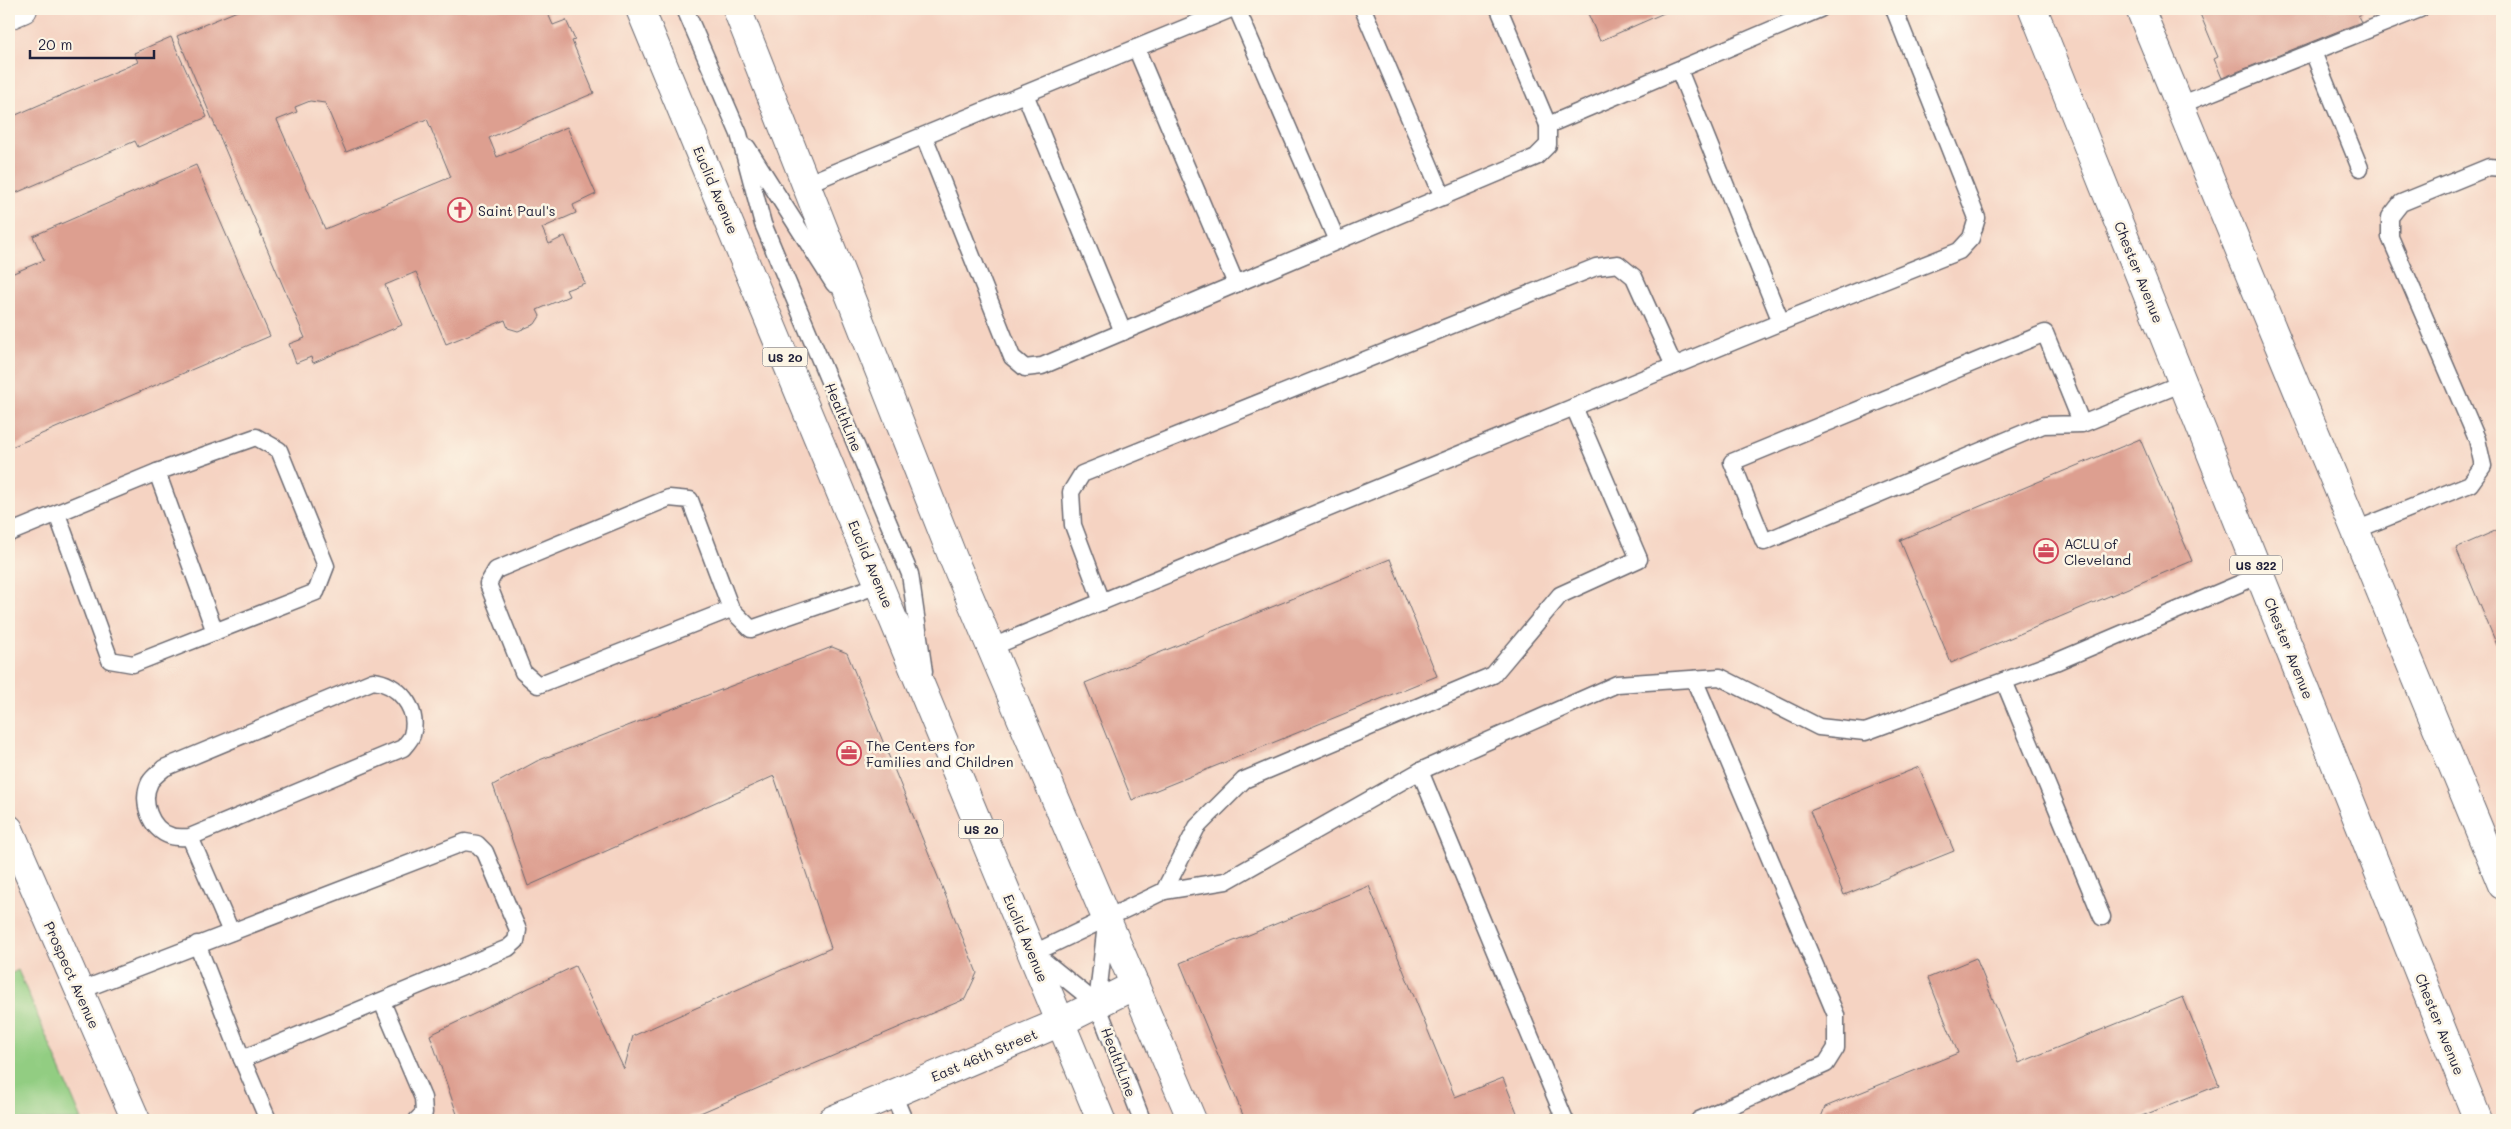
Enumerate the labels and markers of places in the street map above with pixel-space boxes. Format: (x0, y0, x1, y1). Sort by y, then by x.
church icon: Saint Paul's (447, 197, 473, 223)
place label: Saint Paul's (478, 201, 556, 220)
place label: ACLU of Cleveland (2064, 534, 2131, 569)
office icon: ACLU of Cleveland (2033, 538, 2059, 564)
place label: The Centers for Families and Children (866, 736, 1014, 771)
office icon: The Centers for Families and Children (836, 740, 862, 766)

